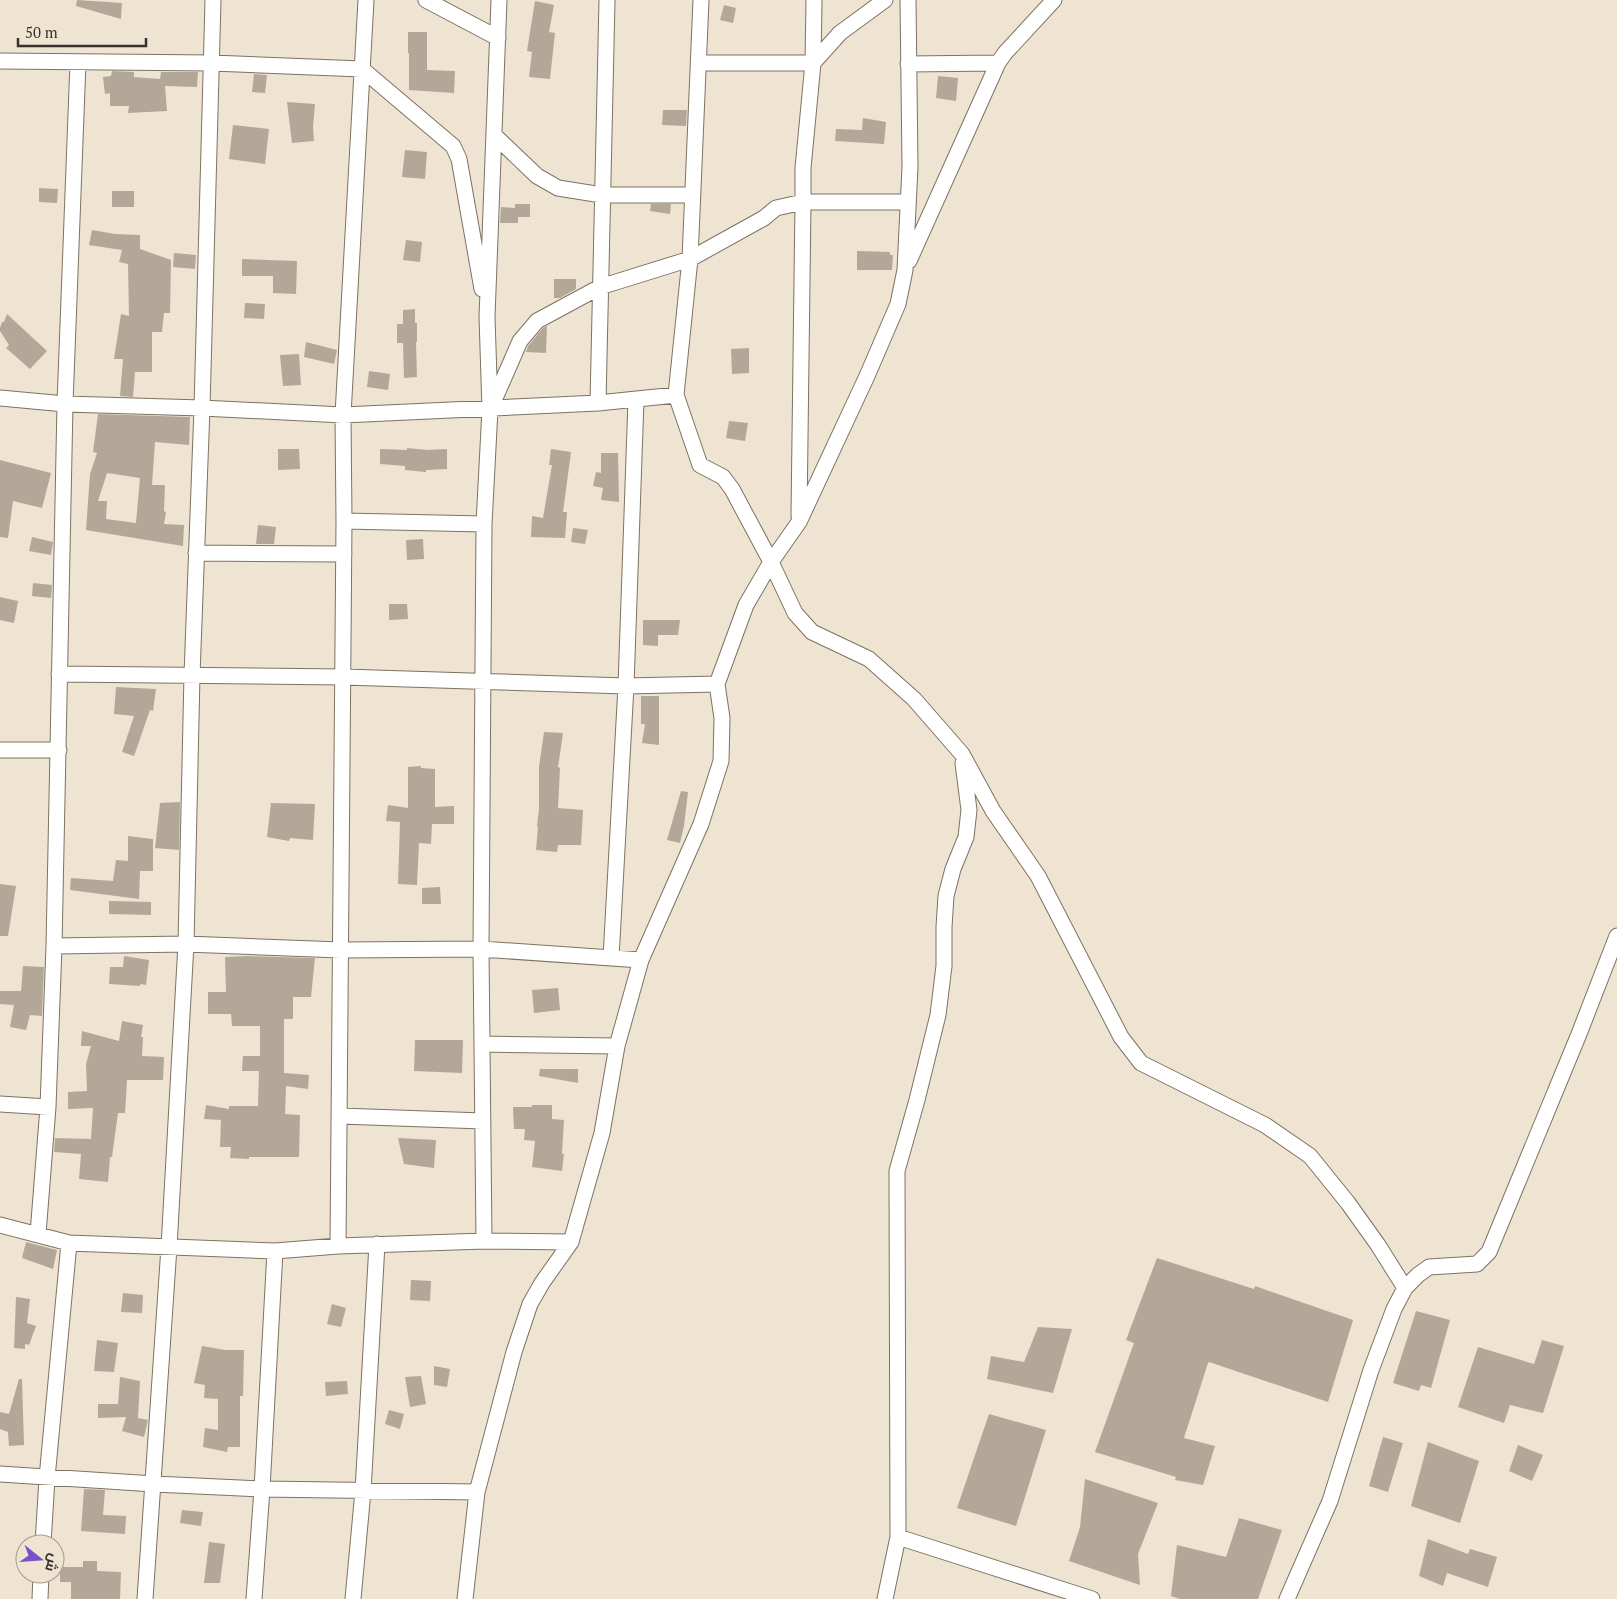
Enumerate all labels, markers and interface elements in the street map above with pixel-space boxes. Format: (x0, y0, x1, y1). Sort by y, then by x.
scale bar (18, 15, 145, 47)
text: 50 m (25, 22, 58, 42)
north arrow (15, 1534, 65, 1584)
text: ش (41, 1552, 65, 1574)

